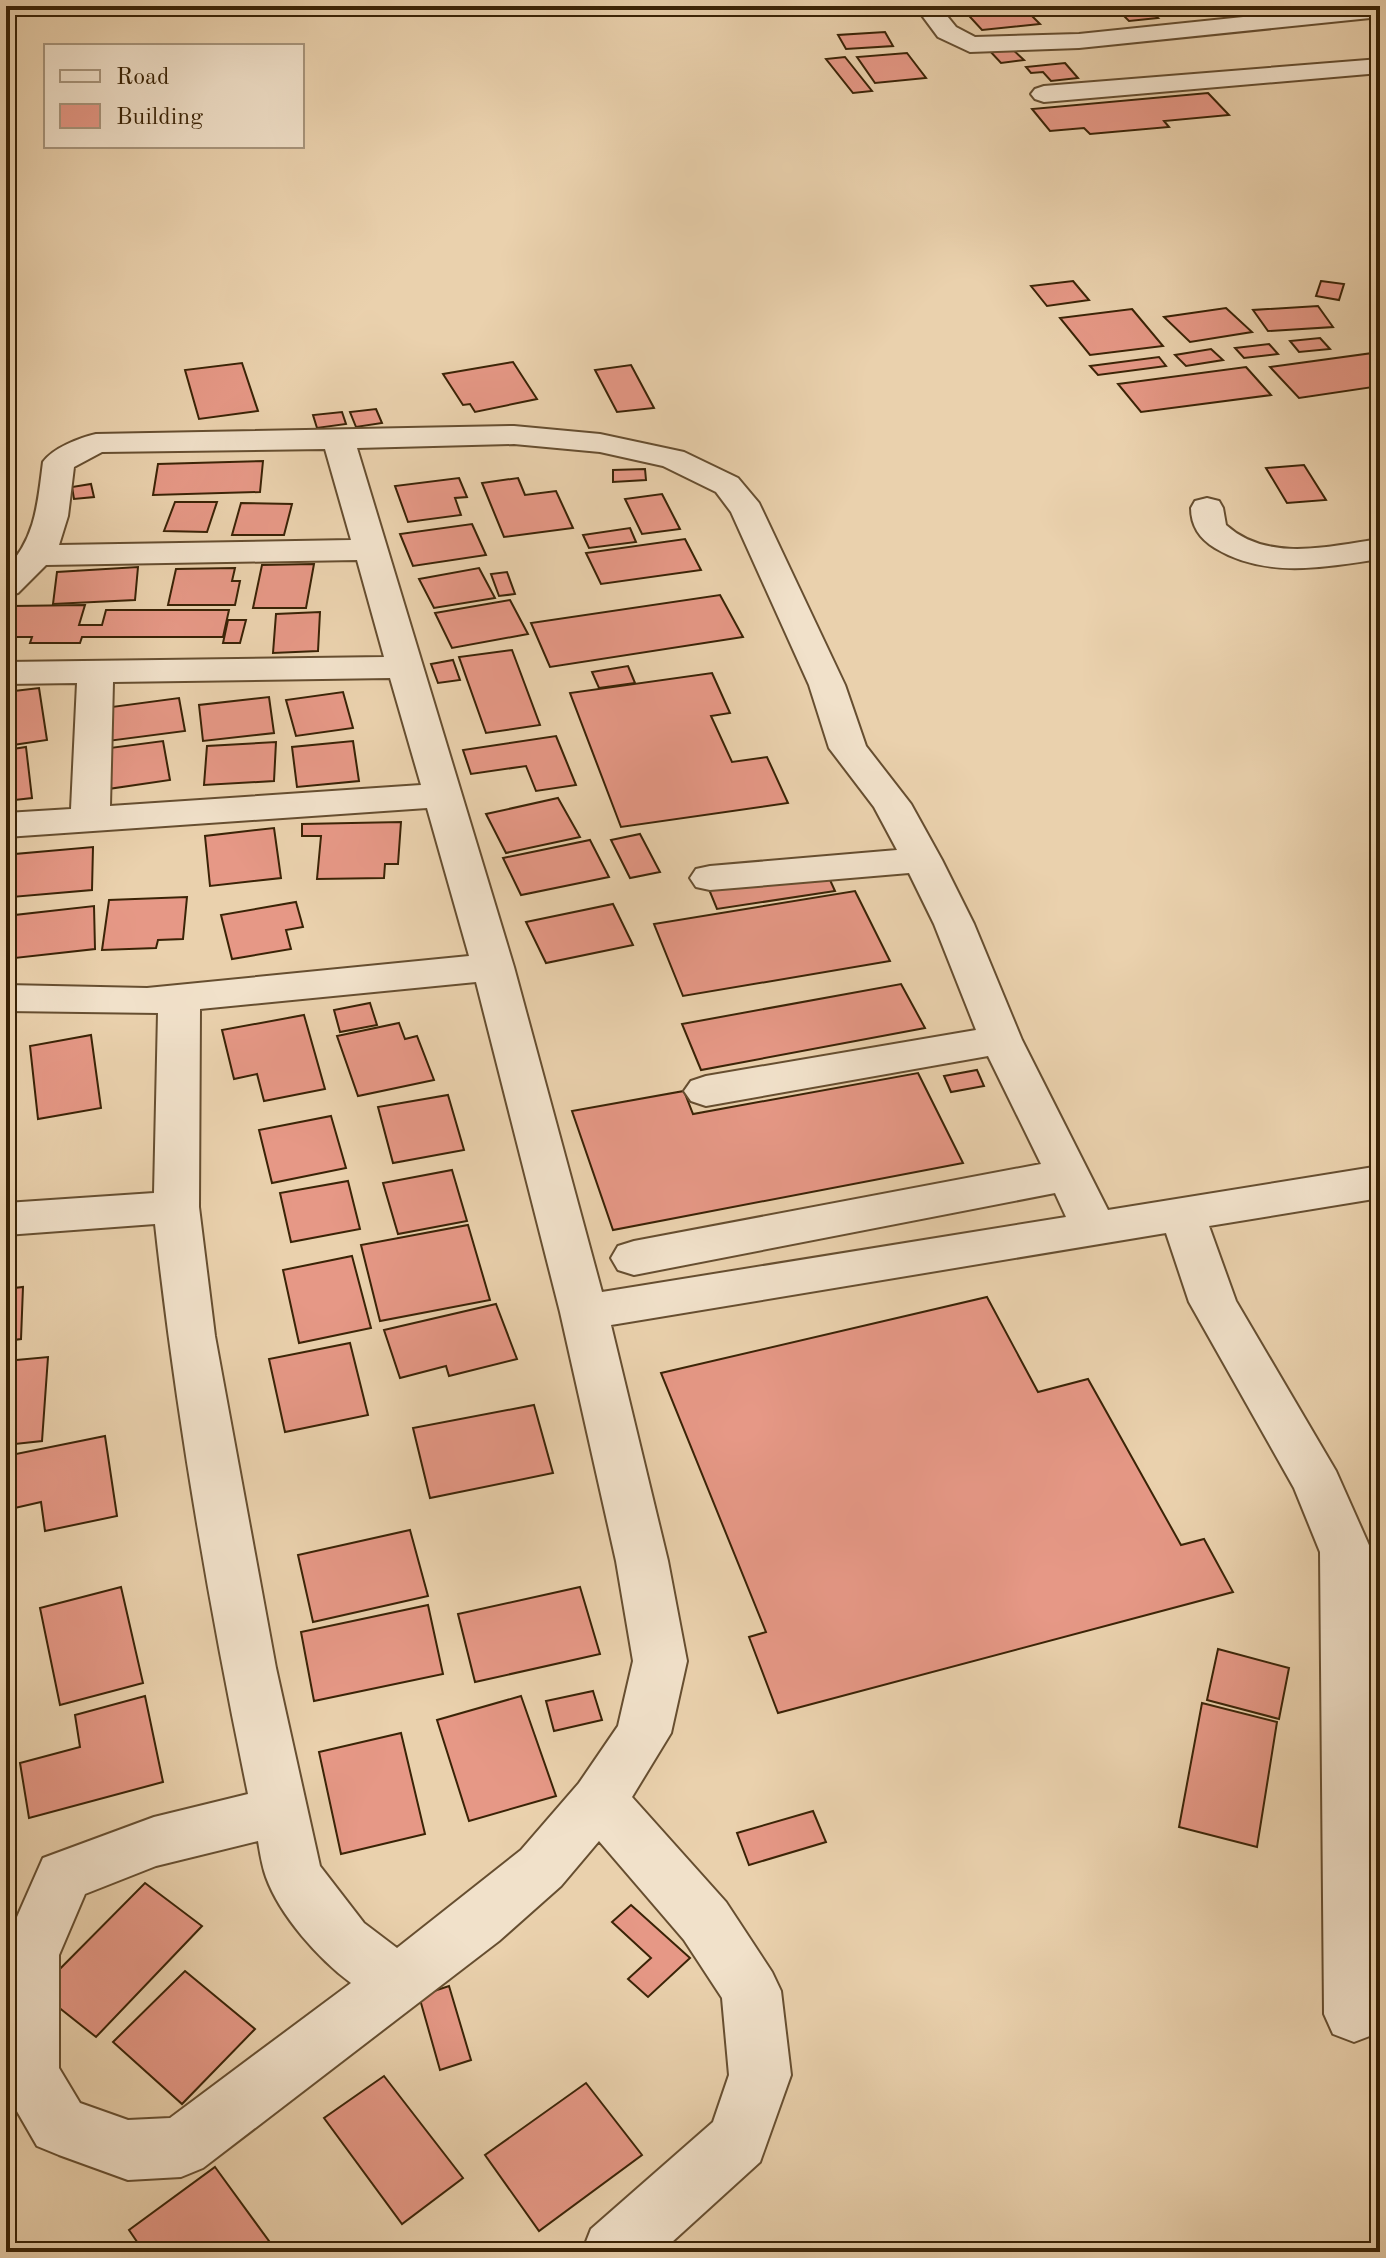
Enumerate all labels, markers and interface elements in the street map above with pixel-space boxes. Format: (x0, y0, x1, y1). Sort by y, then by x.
legend (44, 44, 304, 148)
text: Road (116, 66, 169, 90)
text: Building (116, 106, 203, 130)

